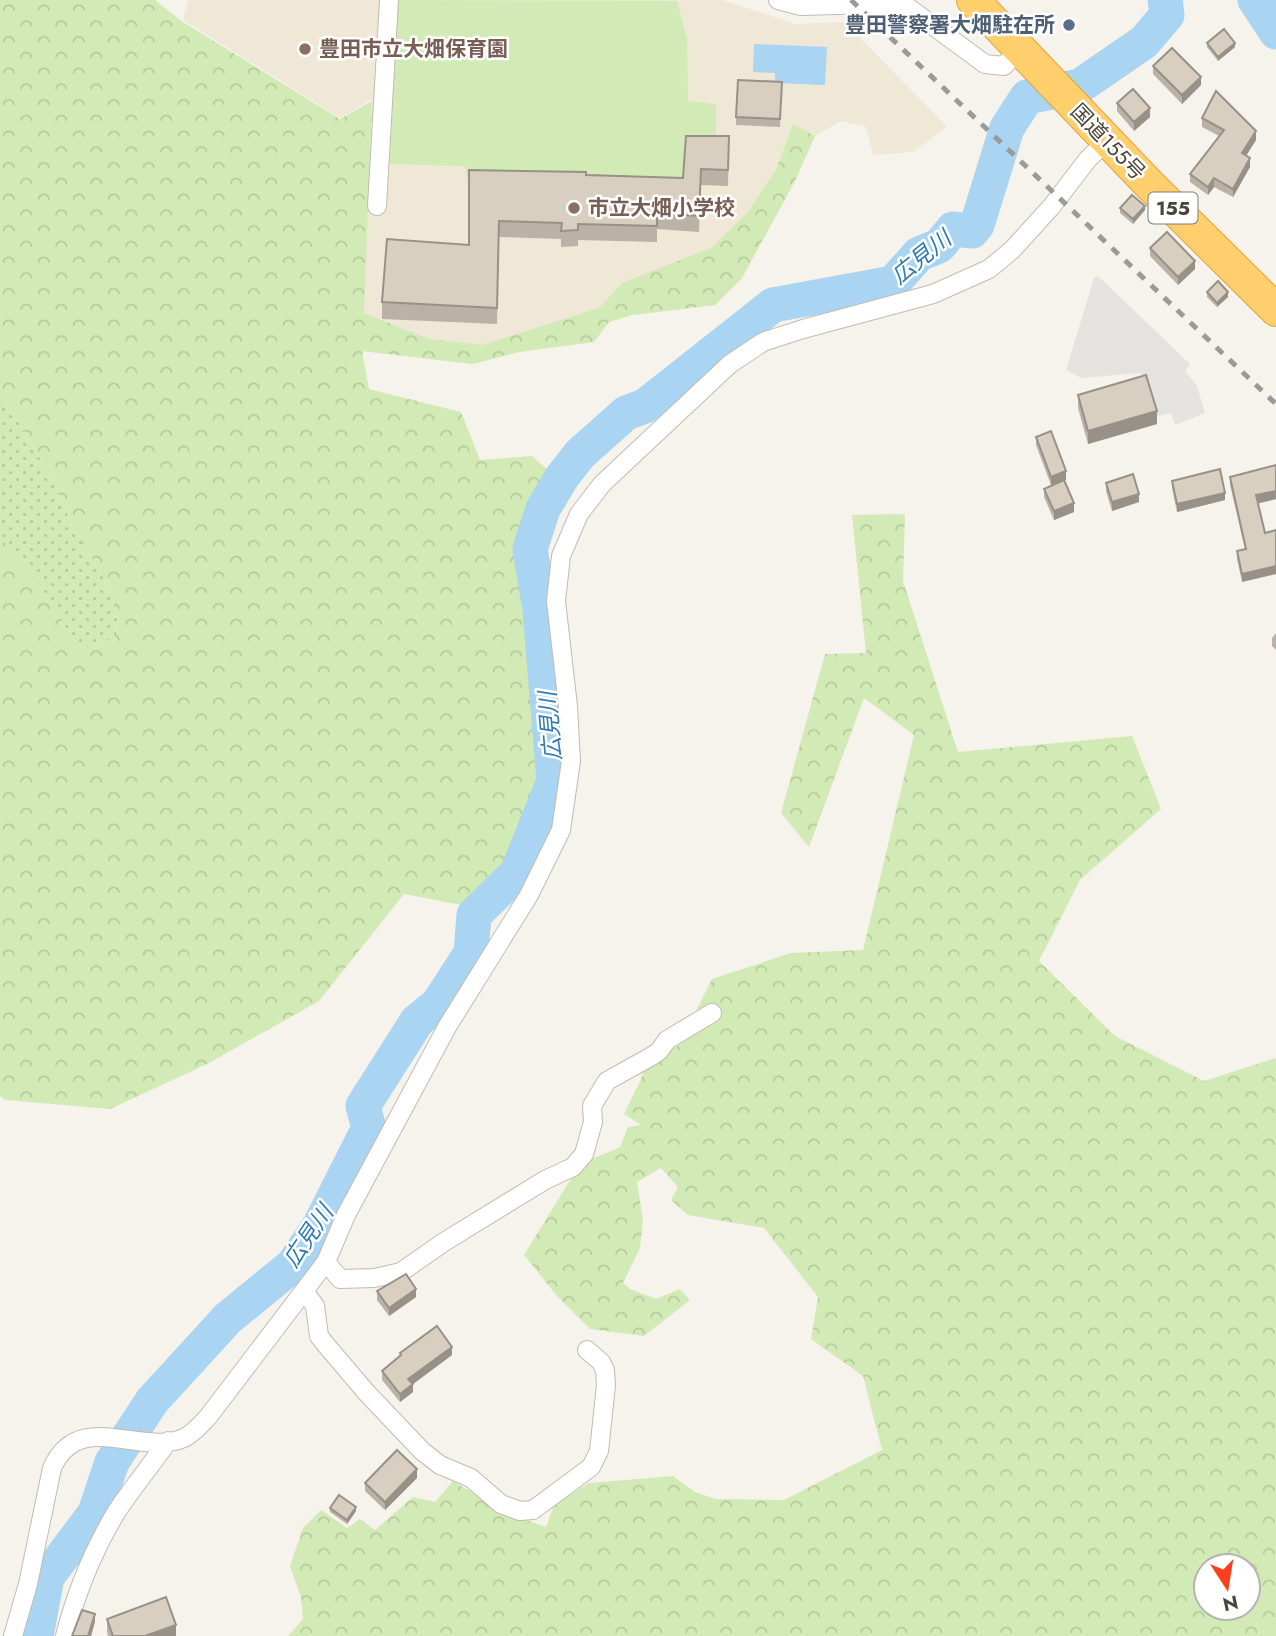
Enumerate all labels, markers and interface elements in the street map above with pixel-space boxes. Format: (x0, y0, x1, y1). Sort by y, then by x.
place label: 豊田警察署大畑駐在所 (845, 10, 1055, 40)
marker: 豊田警察署大畑駐在所 (1061, 17, 1077, 33)
place label: 豊田市立大畑保育園 (319, 34, 508, 64)
marker: 豊田市立大畑保育園 (297, 41, 313, 57)
street label: 国道155号 (1064, 97, 1152, 187)
road number: 155 (1148, 192, 1198, 224)
place label: 市立大畑小学校 (588, 193, 735, 223)
marker: 市立大畑小学校 (566, 200, 582, 216)
water label: 広見川 (883, 220, 961, 292)
water label: 広見川 (530, 687, 570, 762)
water label: 広見川 (275, 1195, 343, 1274)
north arrow (1192, 1552, 1262, 1622)
text: N (1220, 1588, 1241, 1618)

